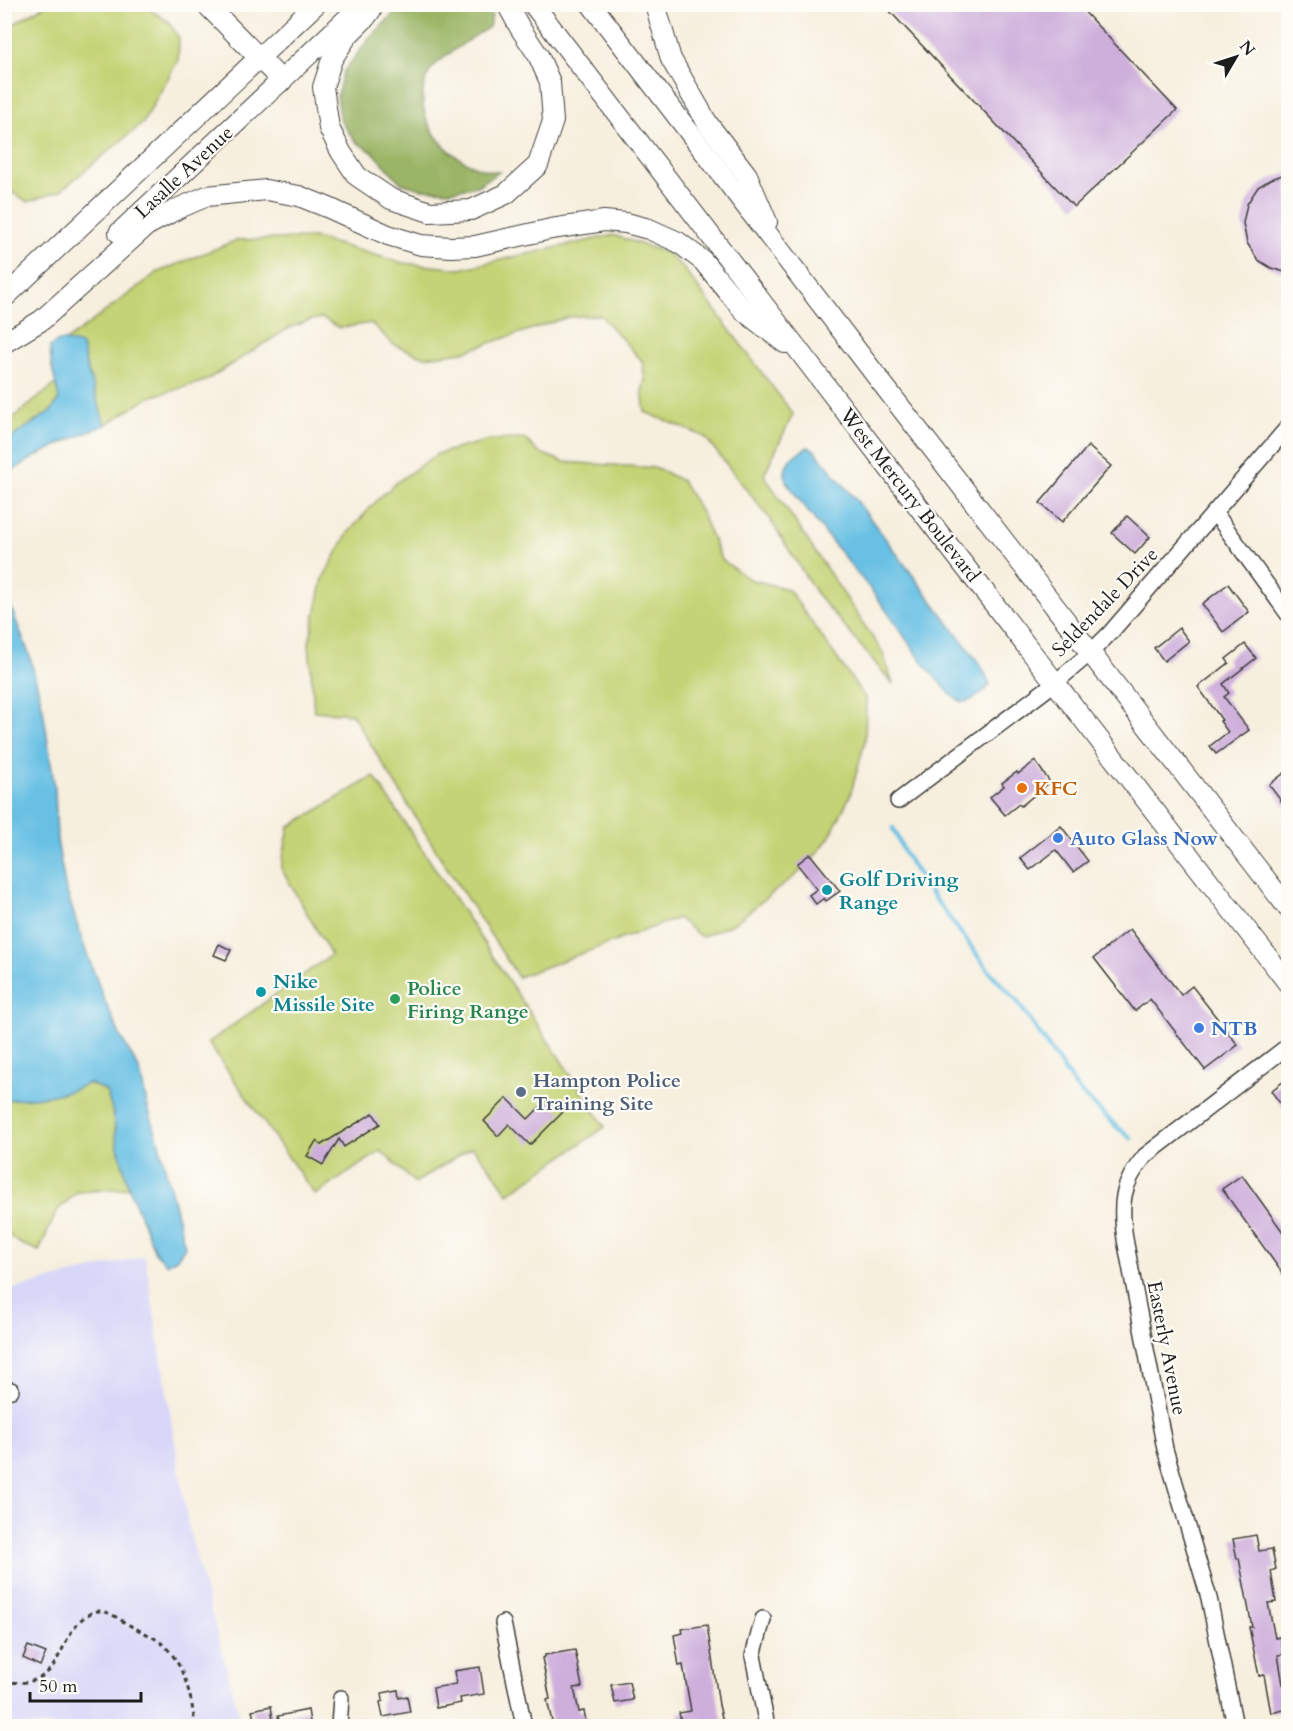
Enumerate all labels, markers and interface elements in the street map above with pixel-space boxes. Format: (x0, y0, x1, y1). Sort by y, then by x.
north arrow (1206, 27, 1266, 87)
text: N (1234, 36, 1260, 61)
street label: Lasalle Avenue (129, 119, 239, 225)
street label: West Mercury Boulevard (833, 401, 987, 588)
street label: Seldendale Drive (1046, 541, 1164, 663)
place label: KFC (1034, 775, 1078, 802)
marker: KFC (1015, 781, 1029, 795)
place label: Auto Glass Now (1070, 825, 1218, 852)
marker: Auto Glass Now (1051, 831, 1065, 845)
place label: Golf Driving Range (839, 866, 959, 916)
marker: Golf Driving Range (820, 883, 834, 897)
place label: Nike Missile Site (273, 968, 375, 1018)
place label: Police Firing Range (407, 975, 529, 1025)
marker: Nike Missile Site (254, 985, 268, 999)
marker: Police Firing Range (388, 992, 402, 1006)
place label: NTB (1211, 1015, 1258, 1042)
marker: NTB (1192, 1021, 1206, 1035)
place label: Hampton Police Training Site (533, 1067, 681, 1117)
marker: Hampton Police Training Site (514, 1085, 528, 1099)
street label: Easterly Avenue (1141, 1279, 1193, 1417)
scale bar (30, 1665, 141, 1703)
text: 50 m (39, 1674, 78, 1699)

